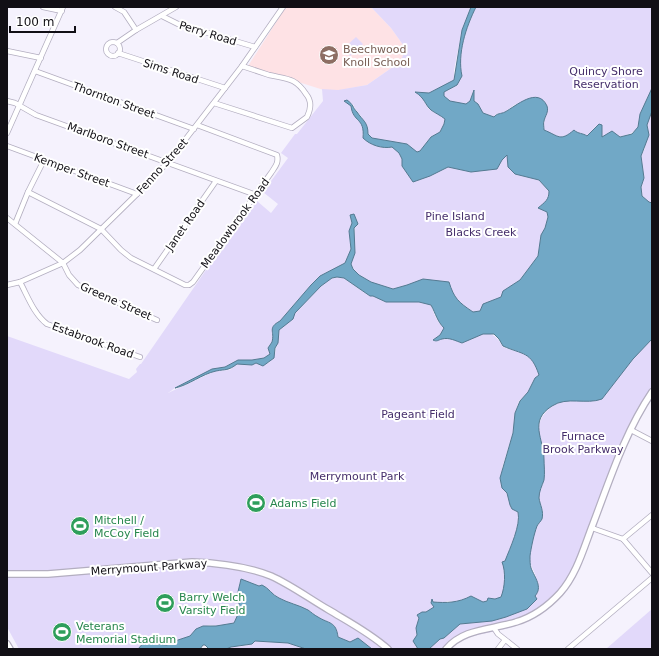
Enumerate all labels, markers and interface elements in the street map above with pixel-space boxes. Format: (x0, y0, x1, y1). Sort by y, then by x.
scale bar (10, 8, 75, 34)
text: 100 m (16, 15, 54, 29)
street label: Perry Road (178, 19, 238, 48)
place label: Beechwood Knoll School (343, 43, 410, 69)
school or university icon: Beechwood Knoll School (318, 44, 340, 66)
street label: Sims Road (141, 56, 200, 87)
park label: Quincy Shore Reservation (569, 65, 643, 91)
street label: Thornton Street (70, 79, 157, 122)
street label: Marlboro Street (65, 120, 151, 161)
street label: Fenno Street (134, 135, 191, 197)
street label: Kemper Street (32, 151, 112, 190)
street label: Meadowbrook Road (198, 176, 272, 271)
street label: Janet Road (163, 197, 208, 254)
park label: Pine Island (425, 210, 485, 223)
park label: Blacks Creek (446, 226, 517, 239)
street label: Greene Street (78, 280, 154, 323)
street label: Estabrook Road (50, 320, 135, 361)
park label: Pageant Field (381, 408, 455, 421)
park label: Furnace Brook Parkway (542, 430, 624, 456)
park label: Merrymount Park (310, 470, 405, 483)
sports icon: Adams Field (245, 492, 267, 514)
place label: Adams Field (270, 497, 336, 510)
place label: Mitchell / McCoy Field (94, 514, 159, 540)
sports icon: Mitchell / McCoy Field (69, 515, 91, 537)
street label: Merrymount Parkway (90, 557, 208, 578)
place label: Barry Welch Varsity Field (179, 591, 245, 617)
sports icon: Barry Welch Varsity Field (154, 592, 176, 614)
place label: Veterans Memorial Stadium (76, 620, 176, 646)
sports icon: Veterans Memorial Stadium (51, 621, 73, 643)

